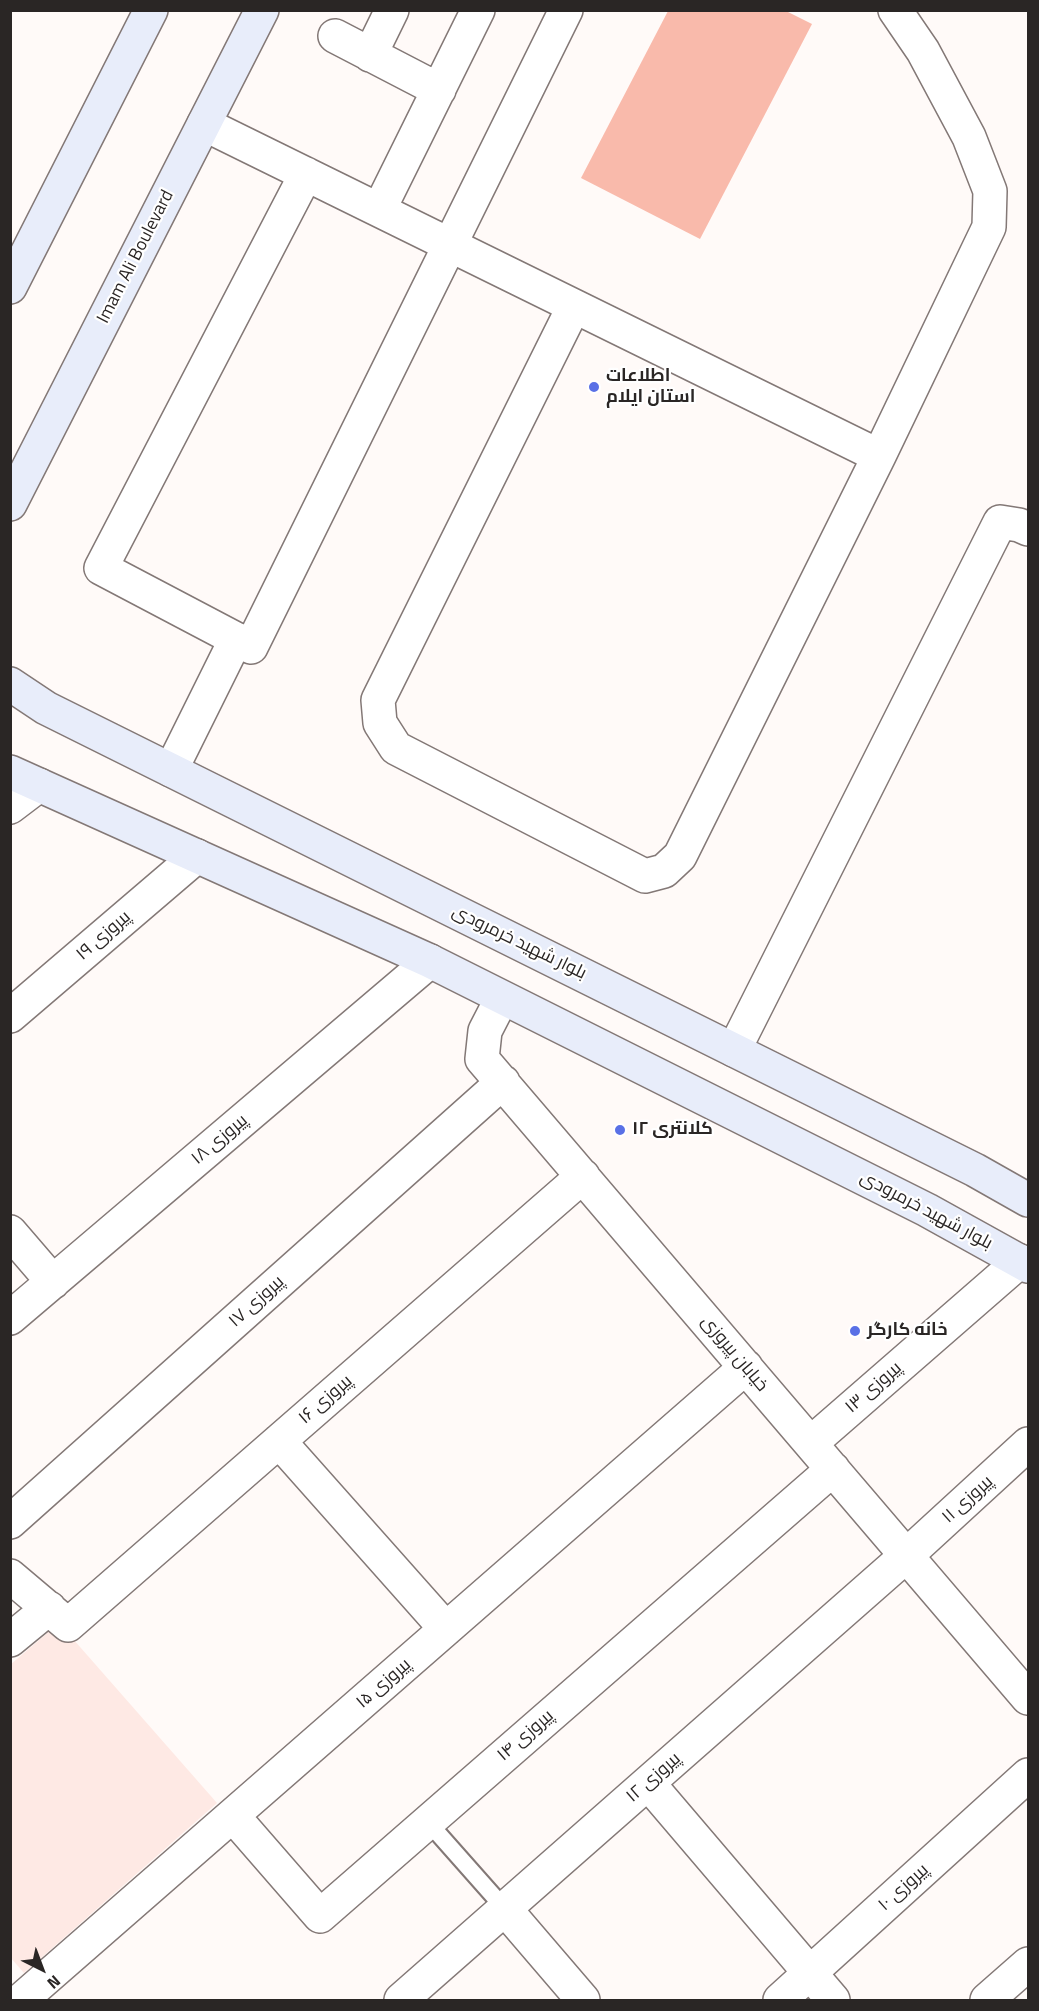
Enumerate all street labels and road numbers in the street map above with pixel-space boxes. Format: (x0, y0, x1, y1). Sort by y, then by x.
street label: Imam Ali Boulevard (93, 187, 179, 327)
street label: بلوار شهید خرمرودی (448, 901, 590, 985)
street label: پیروزی ۱۹ (72, 907, 136, 965)
street label: پیروزی ۱۸ (187, 1110, 253, 1170)
street label: بلوار شهید خرمرودی (856, 1167, 996, 1255)
street label: پیروزی ۱۷ (225, 1272, 289, 1332)
street label: خیابان پیروزی (696, 1312, 772, 1396)
street label: پیروزی ۱۳ (841, 1358, 907, 1418)
street label: پیروزی ۱۶ (295, 1371, 357, 1429)
street label: پیروزی ۱۱ (938, 1471, 998, 1529)
street label: پیروزی ۱۵ (352, 1654, 416, 1714)
street label: پیروزی ۱۴ (493, 1706, 559, 1766)
street label: پیروزی ۱۲ (622, 1748, 686, 1808)
street label: پیروزی ۱۰ (874, 1860, 934, 1916)

